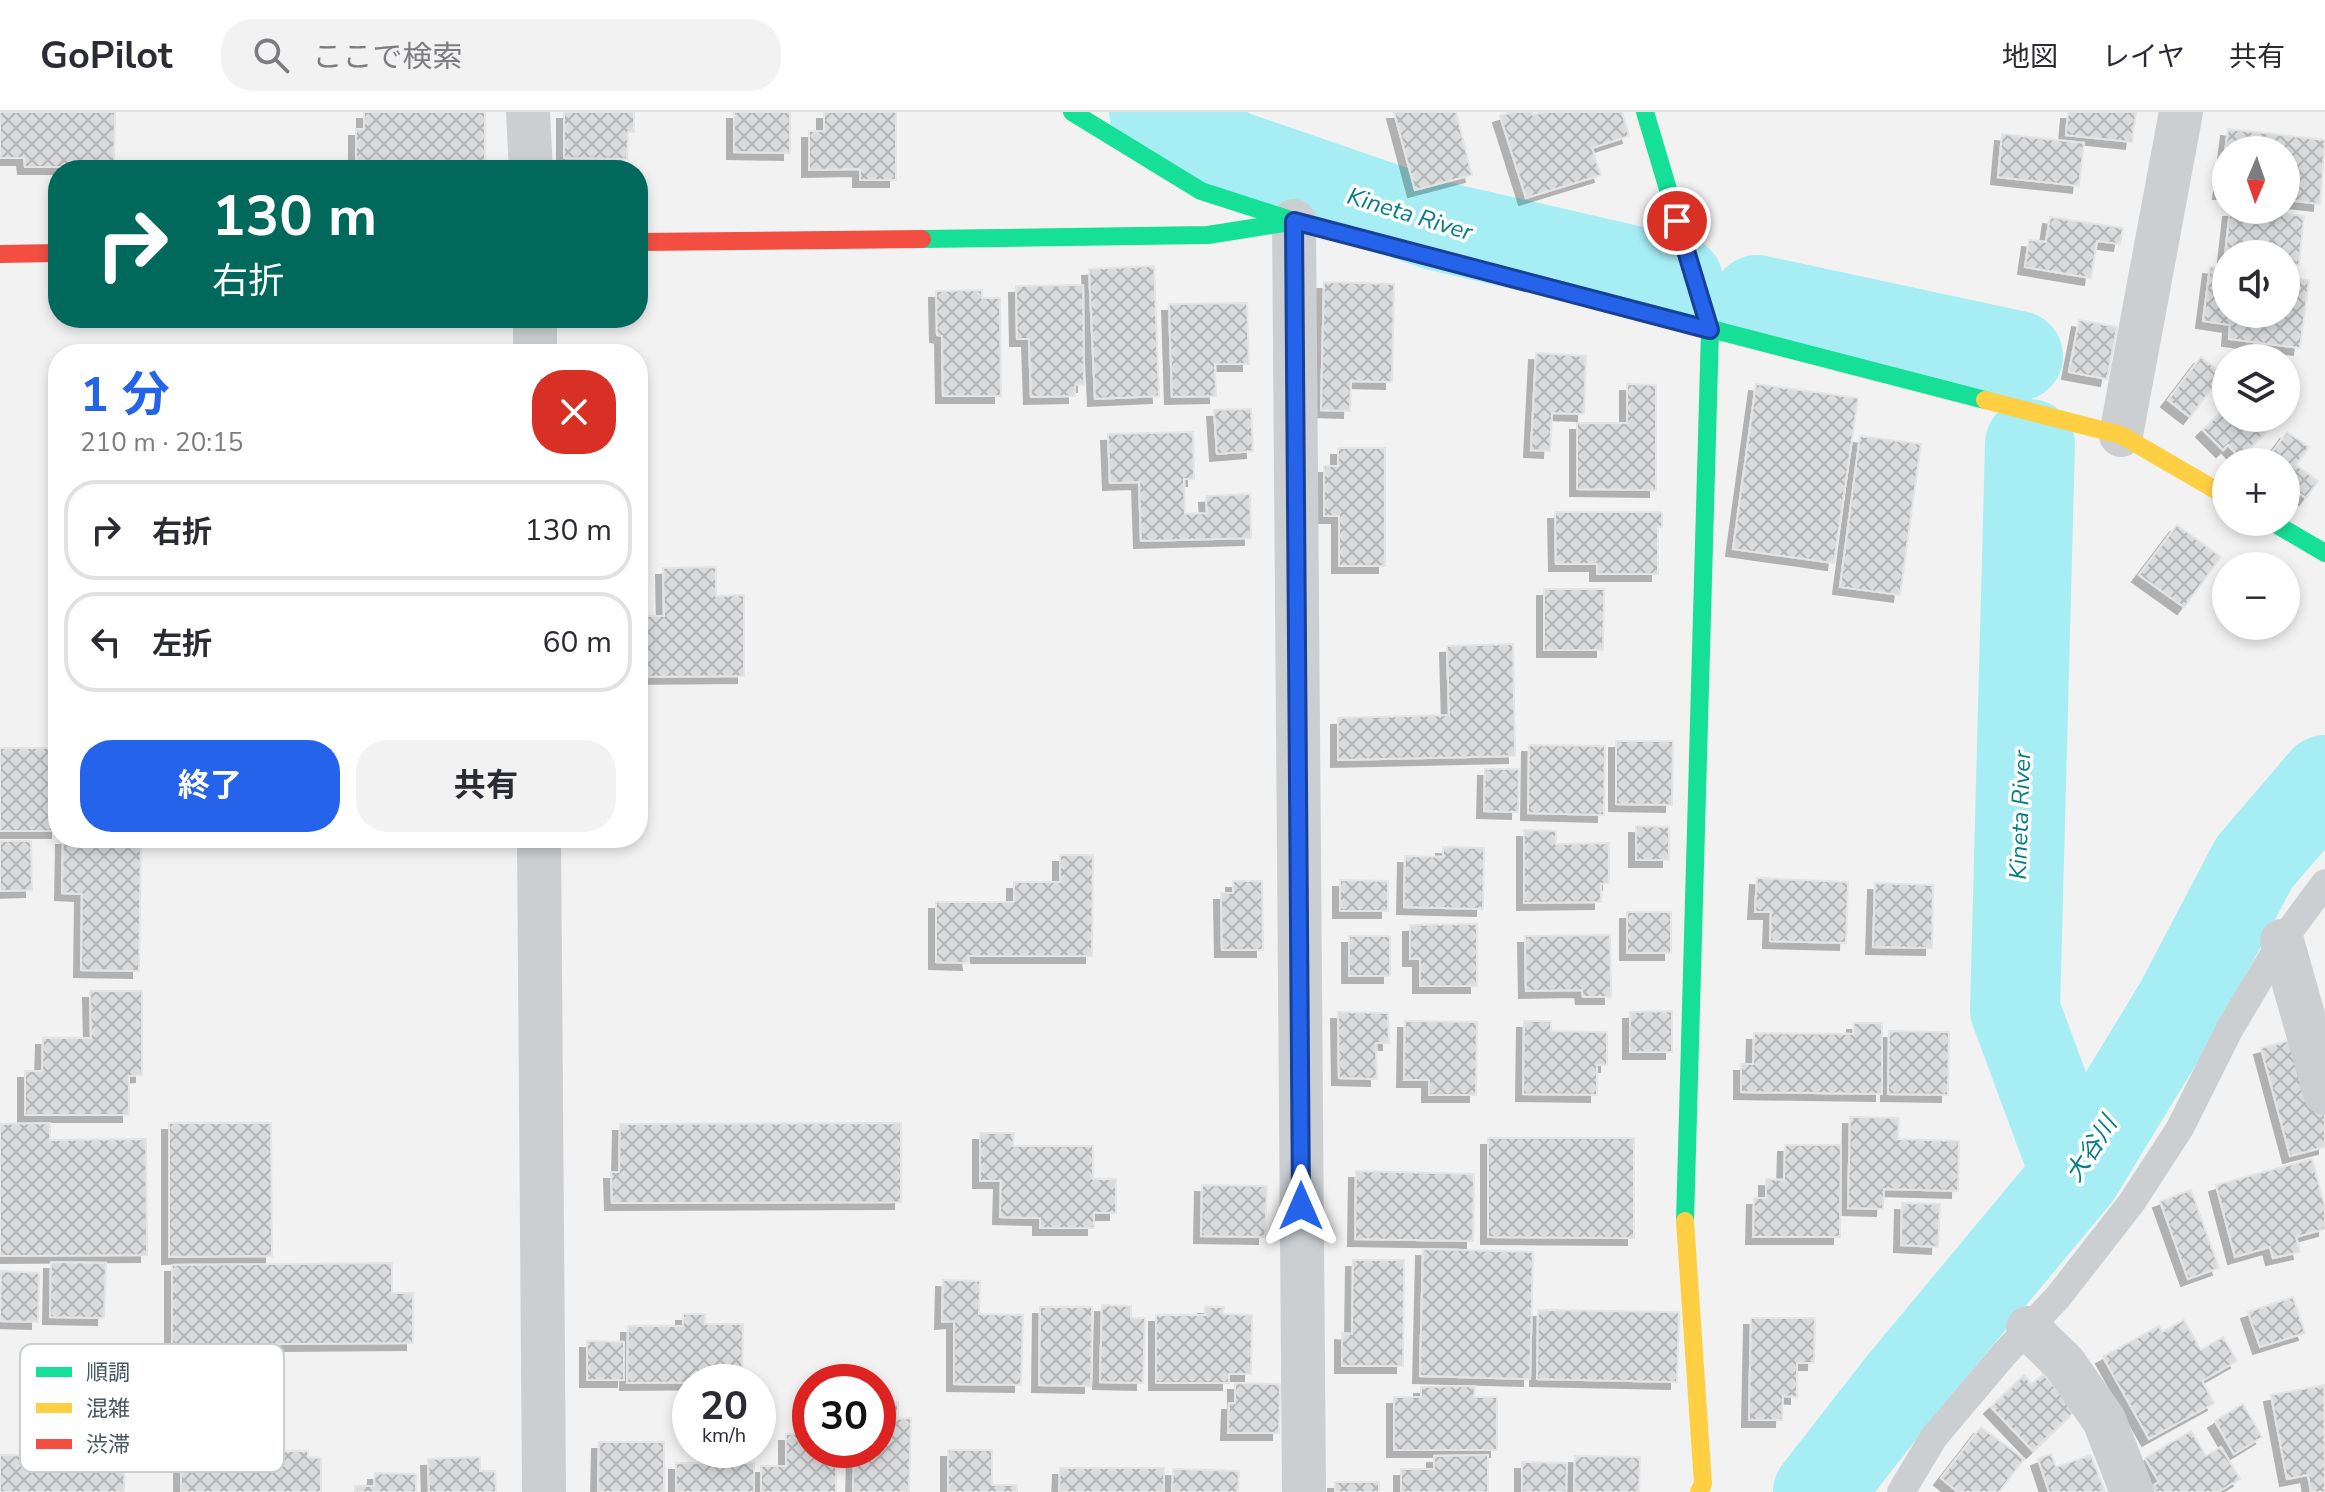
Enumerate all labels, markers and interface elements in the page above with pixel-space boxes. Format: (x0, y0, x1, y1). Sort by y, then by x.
search box (221, 19, 781, 91)
text: GoPilot (40, 30, 173, 81)
icon: search (249, 33, 293, 77)
text: ここで検索 (313, 37, 463, 78)
text: 地図 (2002, 38, 2058, 76)
text: レイヤ (2102, 38, 2185, 76)
text: 共有 (2229, 38, 2285, 76)
north arrow (2212, 136, 2300, 224)
map controls (2212, 136, 2300, 640)
text: 130 m (212, 178, 377, 255)
water label: Kineta River (1343, 180, 1478, 249)
pin (1643, 187, 1711, 255)
icon: right (80, 192, 184, 296)
icon: arrive (1655, 199, 1699, 243)
button: sound (2212, 240, 2300, 328)
text: 右折 (212, 257, 284, 306)
button: layers (2212, 344, 2300, 432)
text: 1 分 (80, 362, 170, 428)
button: close (532, 370, 616, 454)
text: 210 m · 20:15 (80, 425, 243, 460)
button: + (2212, 448, 2300, 536)
icon: right (84, 508, 128, 552)
text: 130 m (525, 510, 612, 551)
text: 右折 (152, 512, 212, 553)
button: − (2212, 552, 2300, 640)
icon: left (84, 620, 128, 664)
text: 60 m (543, 622, 612, 663)
text: 左折 (152, 624, 212, 665)
button: 終了 (80, 740, 340, 832)
button: 共有 (356, 740, 616, 832)
water label: Kineta River (2002, 748, 2038, 880)
water label: 大谷川 (2058, 1108, 2126, 1188)
position arrow (1259, 1164, 1343, 1248)
legend (20, 1344, 284, 1472)
text: 順調 (86, 1358, 130, 1388)
speed limit sign: 30 (792, 1364, 896, 1468)
text: 20 (700, 1379, 748, 1433)
text: 混雑 (86, 1394, 130, 1424)
text: km/h (702, 1422, 746, 1449)
text: 渋滞 (86, 1430, 130, 1460)

